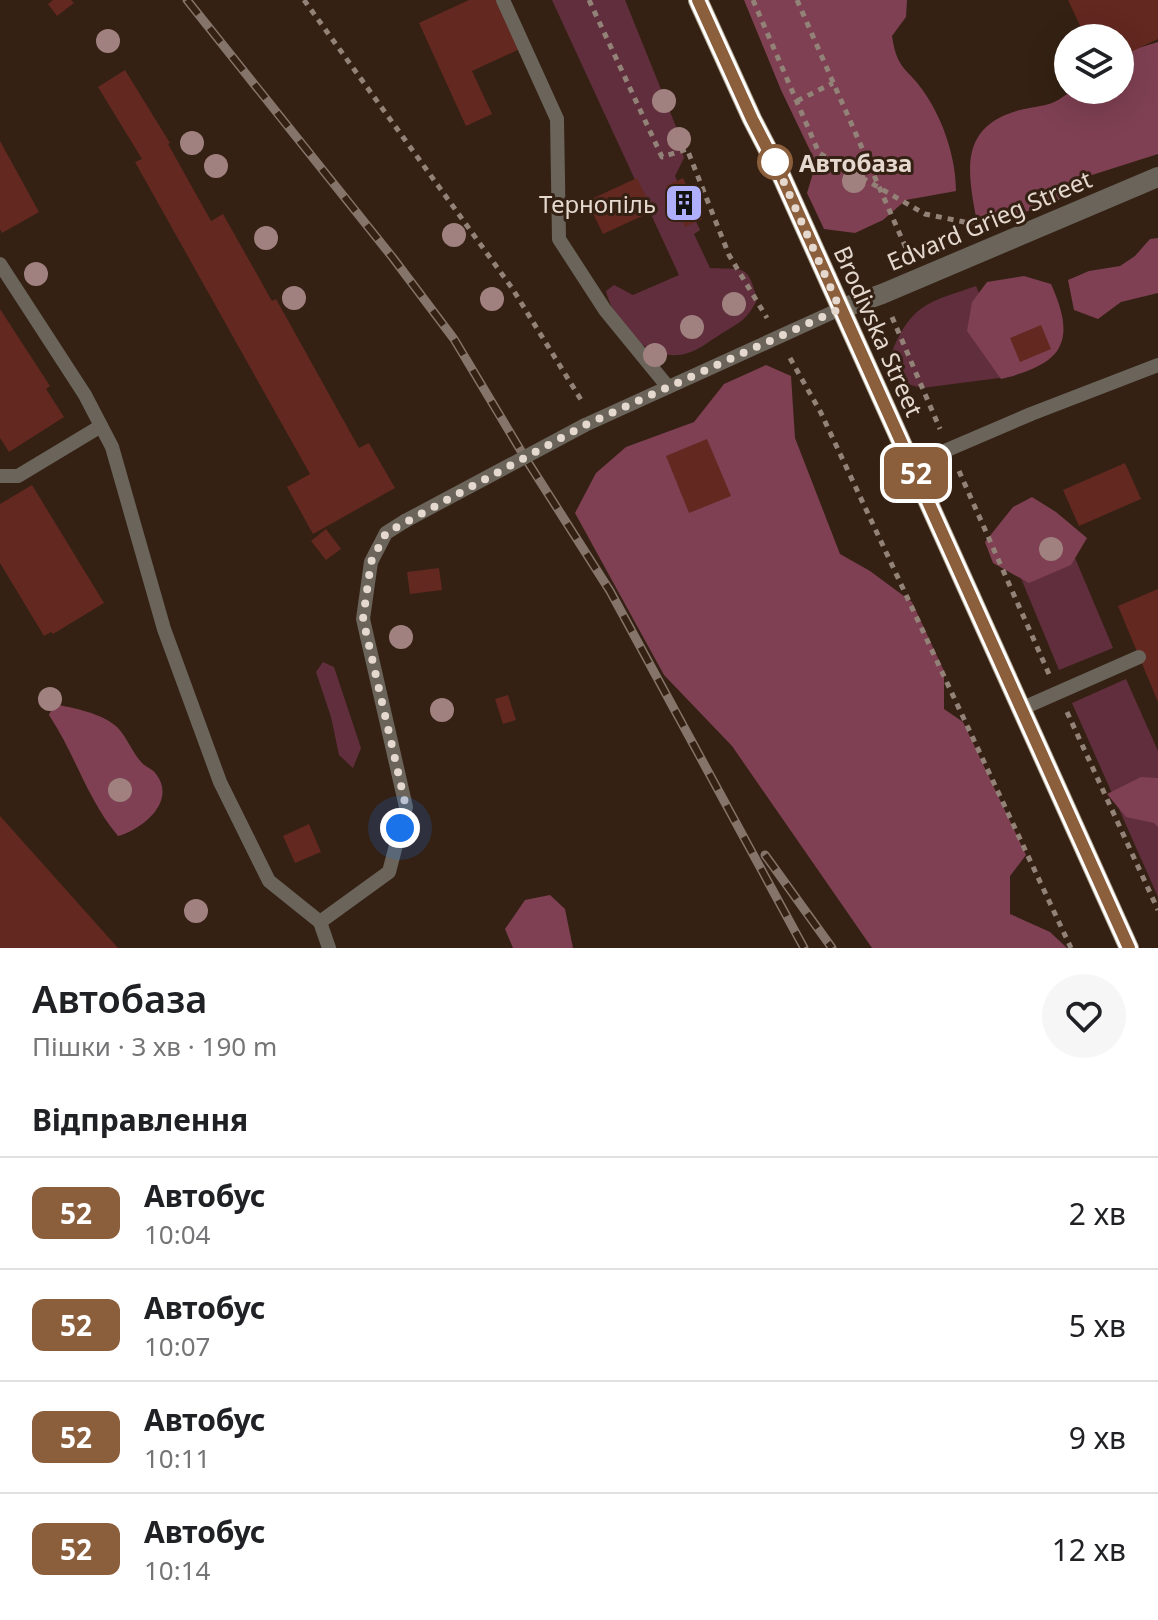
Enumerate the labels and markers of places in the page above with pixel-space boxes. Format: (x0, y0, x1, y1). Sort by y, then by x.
marker: Автобаза (758, 145, 792, 179)
place label: Автобаза (799, 146, 912, 179)
building icon: Тернопіль (663, 182, 705, 224)
place label: Тернопіль (539, 187, 656, 220)

